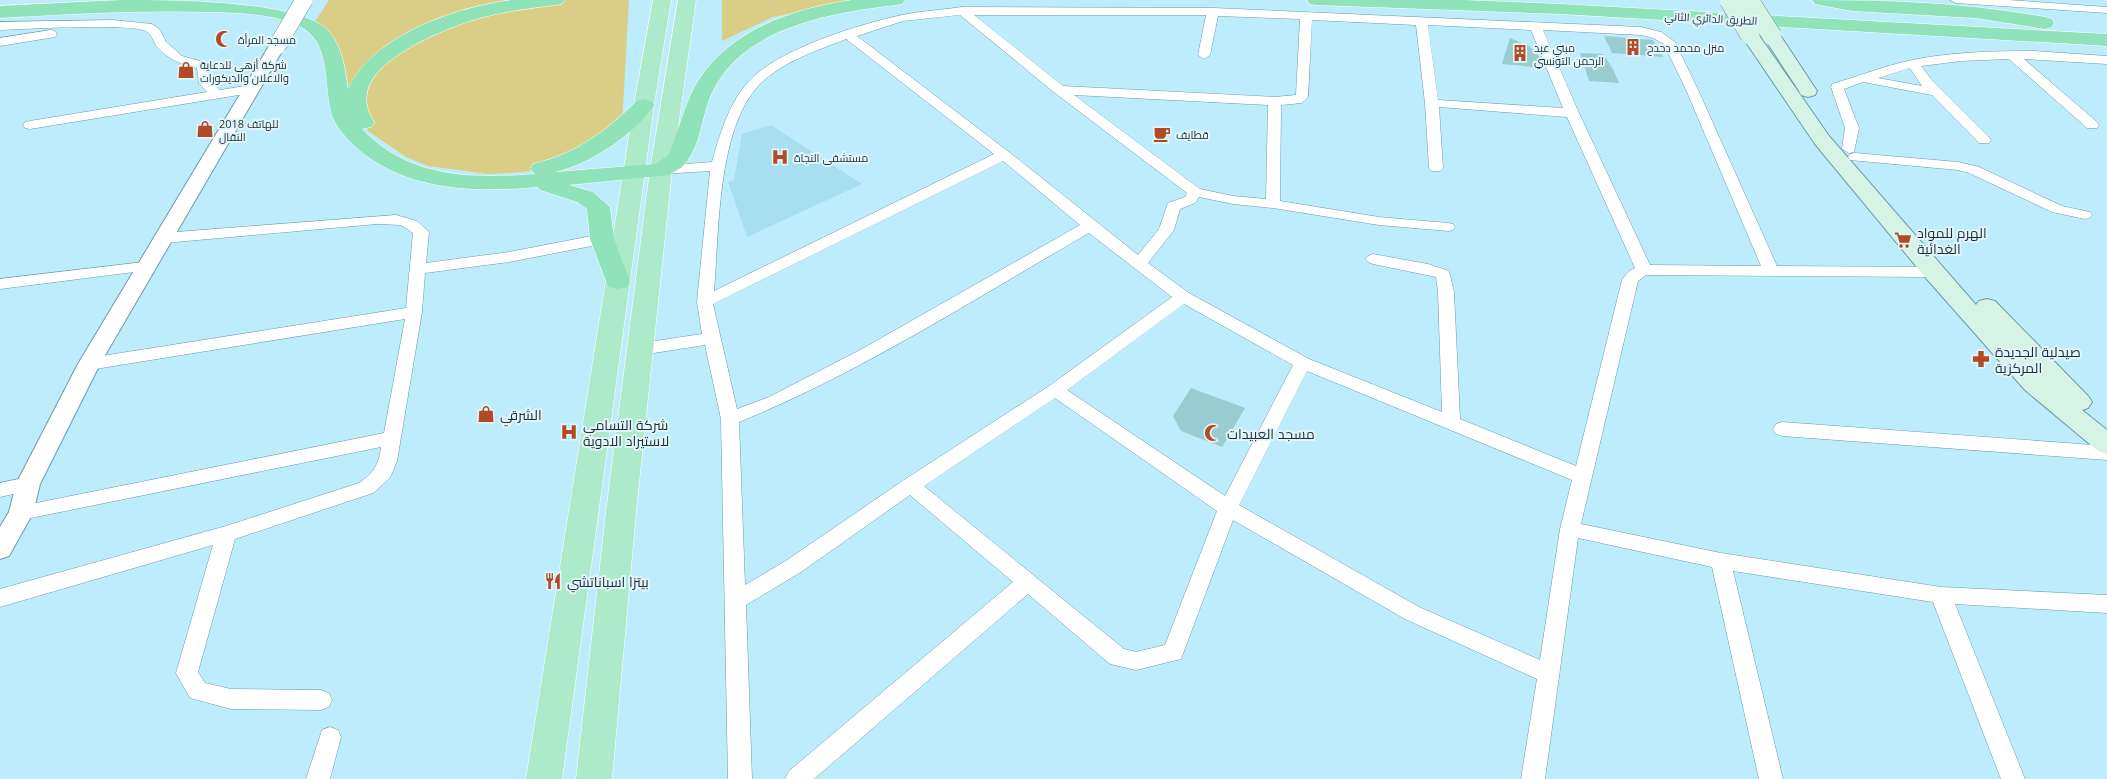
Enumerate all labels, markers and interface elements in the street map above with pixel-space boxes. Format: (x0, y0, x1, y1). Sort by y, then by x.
street label: الطريق الدائري الثاني (1664, 8, 1758, 30)
mosque icon: مسجد المرأة (214, 29, 234, 49)
place label: مسجد المرأة (238, 32, 296, 47)
building icon: منزل محمد دحدح (1623, 37, 1643, 57)
place label: مبني عبد الرحمن التونسي (1534, 40, 1604, 69)
place label: منزل محمد دحدح (1647, 40, 1724, 56)
building icon: مبني عبد الرحمن التونسي (1510, 43, 1530, 63)
place label: شركة أزهى للدعاية والاعلان والديكورات (200, 57, 289, 85)
shop icon: شركة أزهى للدعاية والاعلان والديكورات (176, 60, 196, 80)
place label: 2018 للهاتف النقال (219, 116, 278, 144)
shop icon: 2018 للهاتف النقال (195, 119, 215, 139)
cafe icon: قطايف (1152, 124, 1172, 144)
place label: قطايف (1176, 127, 1209, 142)
hospital icon: مستشفى النجاة (770, 147, 790, 167)
place label: مستشفى النجاة (794, 150, 868, 165)
place label: الهرم للمواد الغدائية (1917, 223, 1987, 258)
supermarket icon: الهرم للمواد الغدائية (1893, 230, 1913, 250)
place label: صيدلية الجديدة المركزية (1995, 342, 2081, 377)
pharmacy icon: صيدلية الجديدة المركزية (1971, 349, 1991, 369)
shop icon: الشرقي (476, 404, 496, 424)
place label: الشرقي (500, 405, 542, 427)
place label: شركة التسامي لاستيراد الادوية (583, 415, 669, 450)
hospital icon: شركة التسامي لاستيراد الادوية (559, 422, 579, 442)
mosque icon: مسجد العبيدات (1203, 423, 1223, 443)
place label: مسجد العبيدات (1227, 424, 1315, 443)
restaurant icon: بيتزا اسباناتشي (543, 571, 563, 591)
place label: بيتزا اسباناتشي (567, 572, 649, 593)

